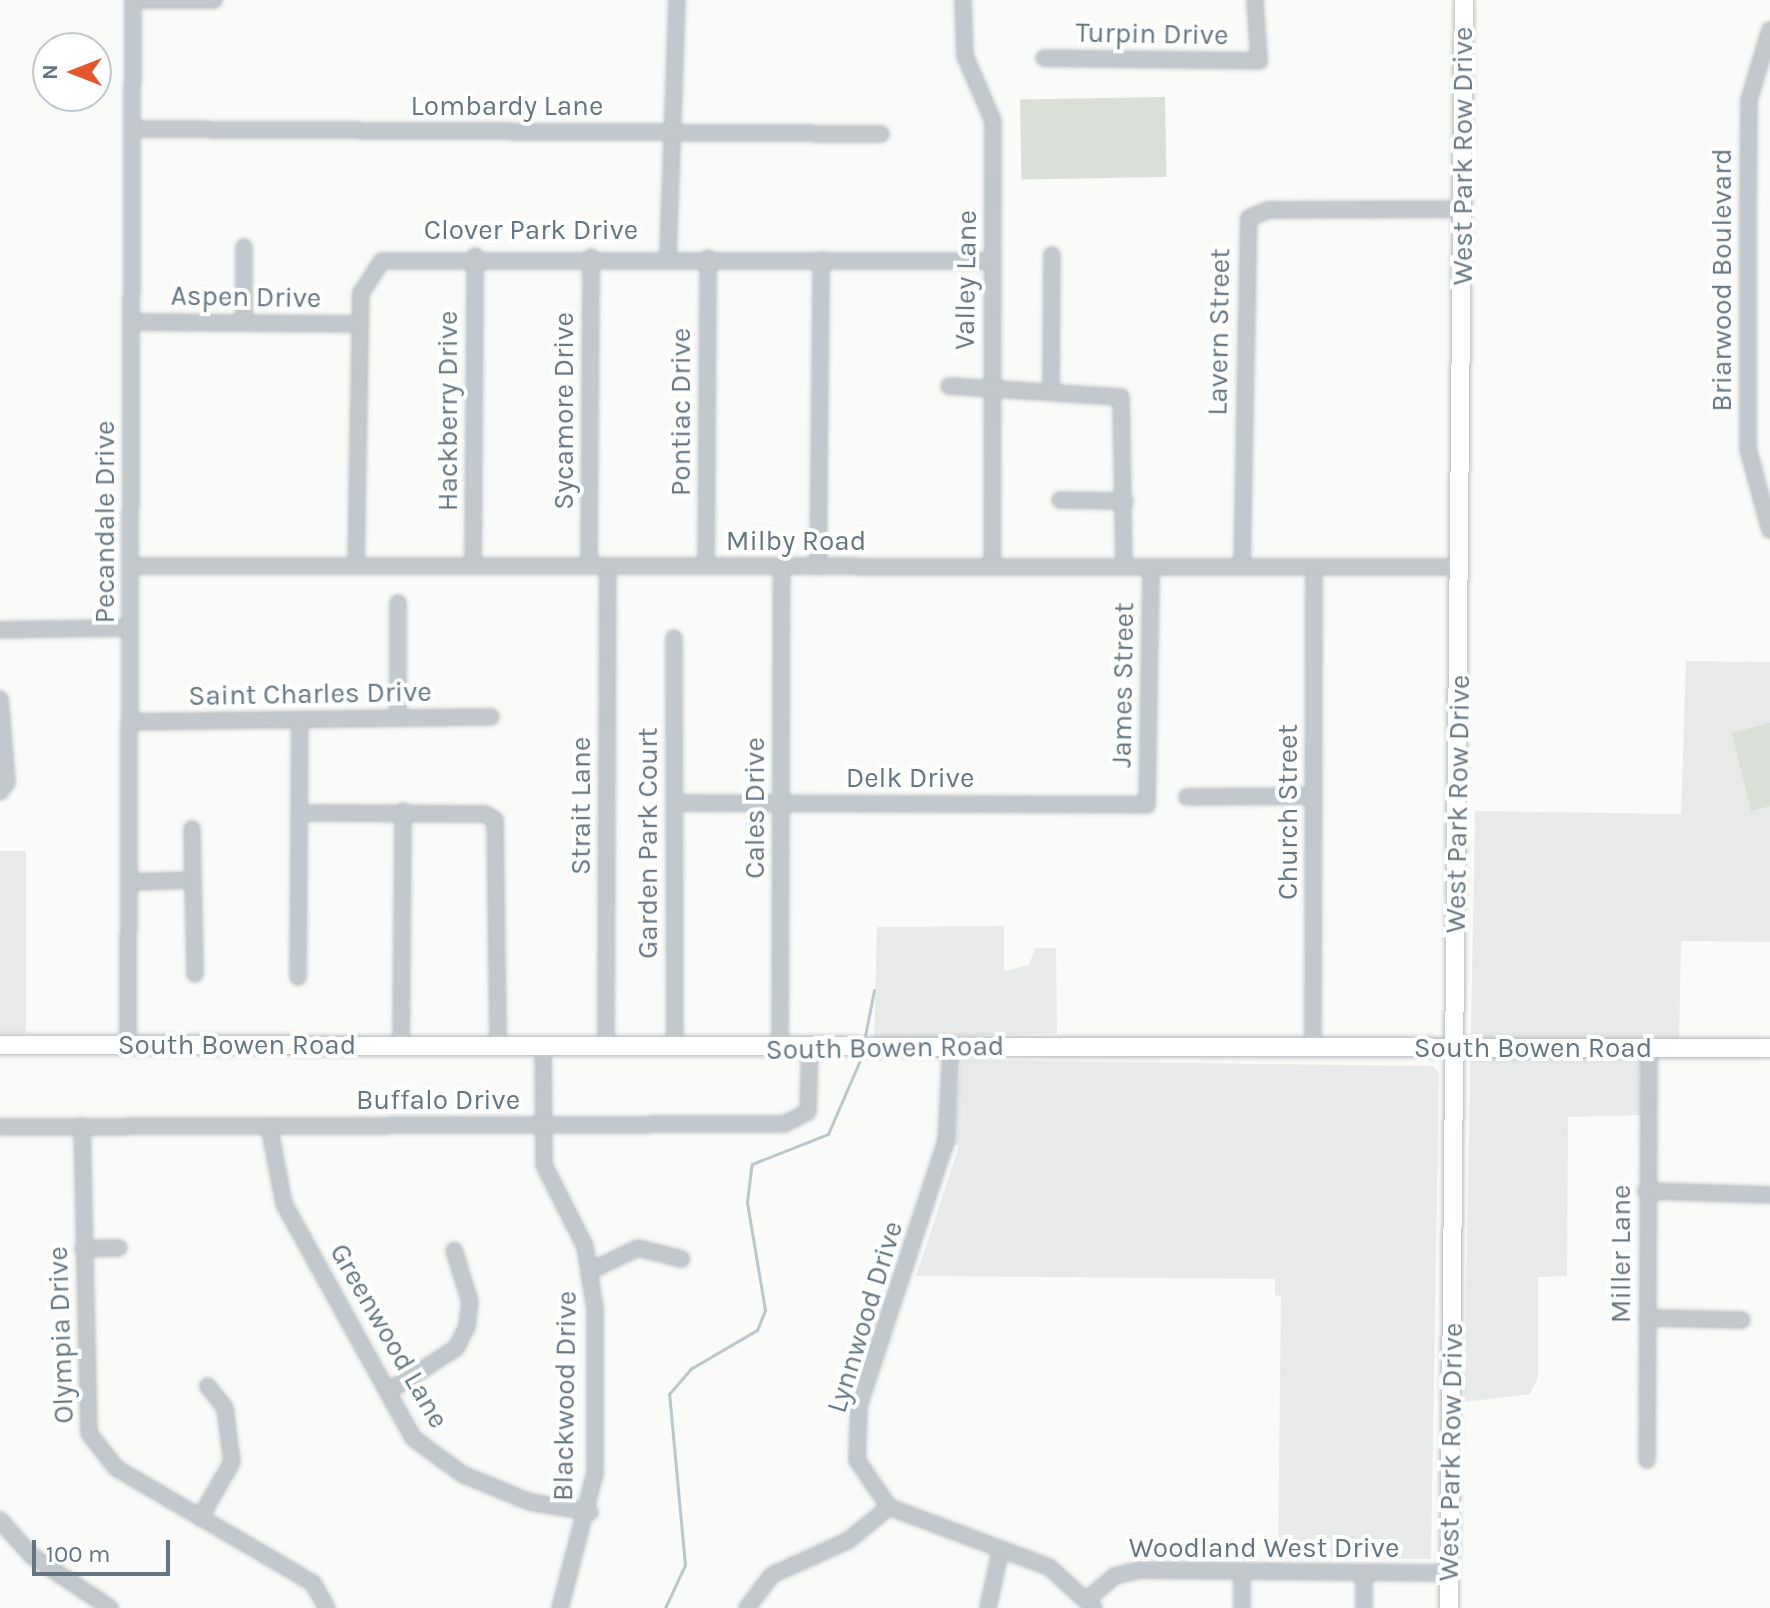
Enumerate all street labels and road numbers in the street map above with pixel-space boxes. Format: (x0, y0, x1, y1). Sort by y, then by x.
street label: Turpin Drive (1075, 16, 1229, 52)
street label: West Park Row Drive (1446, 27, 1480, 285)
street label: Lombardy Lane (411, 89, 603, 123)
street label: Briarwood Boulevard (1705, 148, 1739, 412)
street label: Valley Lane (948, 210, 984, 350)
street label: Clover Park Drive (424, 213, 638, 247)
street label: Lavern Street (1201, 248, 1237, 416)
street label: Aspen Drive (170, 279, 322, 315)
street label: Hackberry Drive (431, 311, 465, 511)
street label: Sycamore Drive (547, 312, 581, 510)
street label: Pontiac Drive (664, 328, 698, 496)
street label: Pecandale Drive (88, 421, 122, 623)
street label: Milby Road (726, 524, 866, 558)
street label: James Street (1105, 602, 1141, 768)
street label: West Park Row Drive (1439, 674, 1477, 934)
street label: Saint Charles Drive (188, 675, 432, 713)
street label: Church Street (1271, 724, 1305, 900)
street label: Garden Park Court (631, 727, 665, 959)
street label: Strait Lane (564, 737, 598, 875)
street label: Cales Drive (738, 737, 772, 879)
street label: Delk Drive (846, 761, 974, 795)
street label: South Bowen Road (118, 1028, 356, 1062)
street label: South Bowen Road (765, 1029, 1005, 1067)
street label: South Bowen Road (1414, 1031, 1652, 1065)
street label: Buffalo Drive (356, 1083, 520, 1117)
street label: Miller Lane (1604, 1185, 1638, 1323)
street label: Lynnwood Drive (820, 1217, 910, 1417)
street label: Greenwood Lane (323, 1238, 455, 1434)
street label: Olympia Drive (41, 1246, 81, 1424)
street label: Blackwood Drive (546, 1291, 584, 1501)
street label: West Park Row Drive (1432, 1322, 1470, 1582)
street label: Woodland West Drive (1129, 1531, 1399, 1565)

